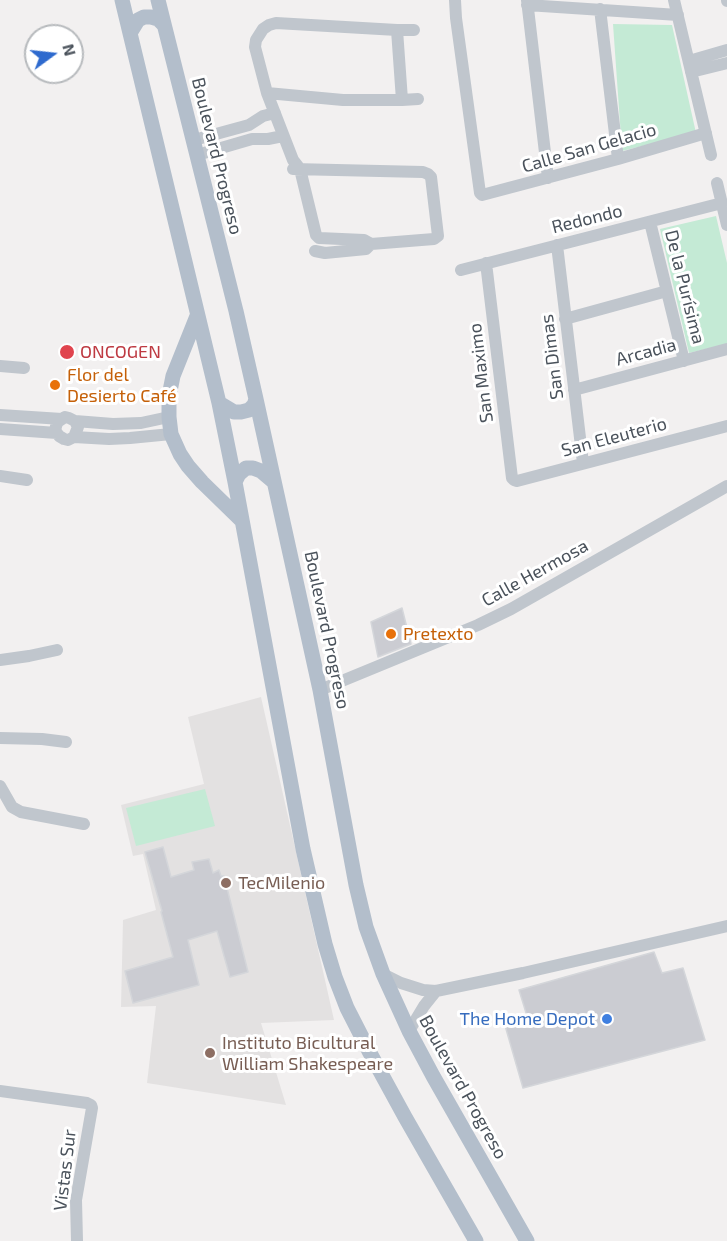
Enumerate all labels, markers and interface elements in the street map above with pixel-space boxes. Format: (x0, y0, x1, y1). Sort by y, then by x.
north arrow (24, 24, 84, 84)
text: N (59, 42, 81, 58)
street label: Boulevard Progreso (187, 75, 247, 237)
street label: Calle San Gelacio (519, 119, 659, 177)
street label: Redondo (549, 200, 625, 238)
street label: De la Purísima (660, 228, 710, 346)
street label: San Dimas (536, 313, 568, 401)
street label: San Maximo (464, 322, 498, 424)
street label: Arcadia (613, 334, 679, 370)
place label: ONCOGEN (80, 341, 161, 363)
marker: ONCOGEN (58, 343, 76, 361)
place label: Flor del Desierto Café (67, 364, 177, 406)
marker: Flor del Desierto Café (48, 378, 62, 392)
street label: San Eleuterio (559, 413, 669, 461)
street label: Calle Hermosa (478, 535, 592, 611)
street label: Boulevard Progreso (300, 549, 354, 711)
place label: Pretexto (403, 623, 473, 645)
marker: Pretexto (384, 627, 398, 641)
place label: TecMilenio (238, 872, 325, 894)
marker: TecMilenio (219, 876, 233, 890)
place label: The Home Depot (460, 1008, 595, 1030)
street label: Boulevard Progreso (414, 1011, 512, 1163)
marker: The Home Depot (600, 1012, 614, 1026)
place label: Instituto Bicultural William Shakespeare (222, 1032, 393, 1074)
marker: Instituto Bicultural William Shakespeare (203, 1046, 217, 1060)
street label: Vistas Sur (49, 1128, 81, 1212)

